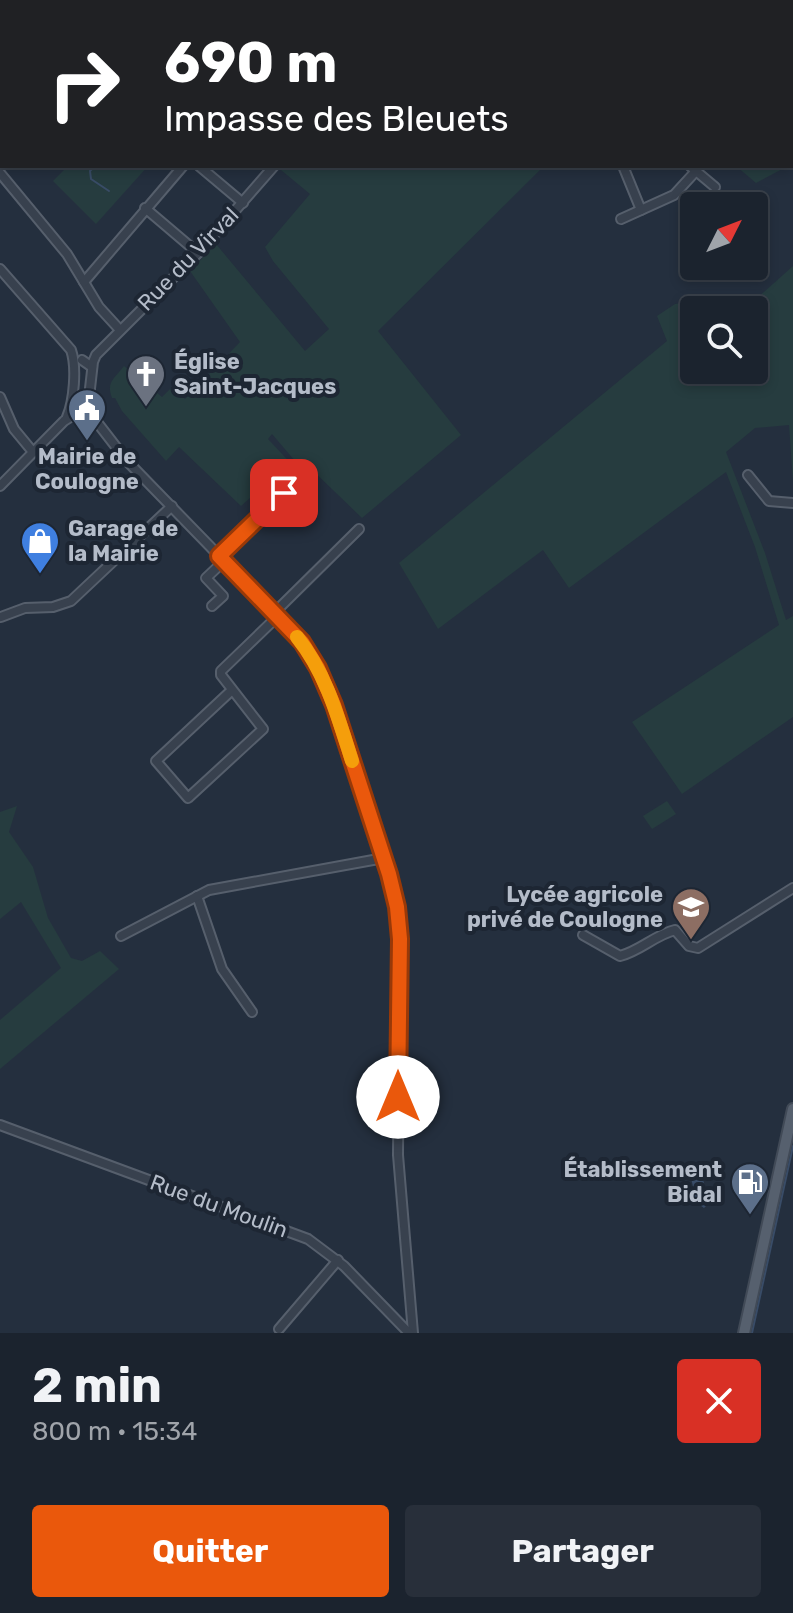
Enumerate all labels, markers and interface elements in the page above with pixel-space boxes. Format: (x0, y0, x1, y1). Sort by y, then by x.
text: 690 m (164, 30, 338, 96)
icon: right (32, 32, 136, 136)
text: Impasse des Bleuets (164, 97, 509, 140)
north arrow (680, 192, 768, 280)
map controls (680, 192, 768, 384)
street label: Rue du Virval (132, 202, 244, 316)
button: search (680, 296, 768, 384)
place label: Église Saint-Jacques (174, 348, 336, 400)
church icon: Église Saint-Jacques (125, 353, 167, 408)
public building icon: Mairie de Coulogne (66, 387, 108, 442)
place label: Mairie de Coulogne (35, 443, 139, 495)
pin (250, 459, 318, 527)
icon: arrive (262, 471, 306, 515)
place label: Garage de la Mairie (68, 515, 178, 567)
shop icon: Garage de la Mairie (19, 520, 61, 575)
place label: Lycée agricole privé de Coulogne (467, 881, 663, 933)
school or university icon: Lycée agricole privé de Coulogne (670, 886, 712, 941)
position arrow (356, 1055, 440, 1139)
place label: Établissement Bidal (563, 1156, 722, 1208)
fuel station icon: Établissement Bidal (729, 1161, 771, 1216)
street label: Rue du Moulin (147, 1169, 291, 1243)
text: 2 min (32, 1357, 162, 1414)
button: close (677, 1359, 761, 1443)
text: 800 m · 15:34 (32, 1416, 197, 1447)
button: Quitter (32, 1505, 389, 1597)
button: Partager (405, 1505, 761, 1597)

